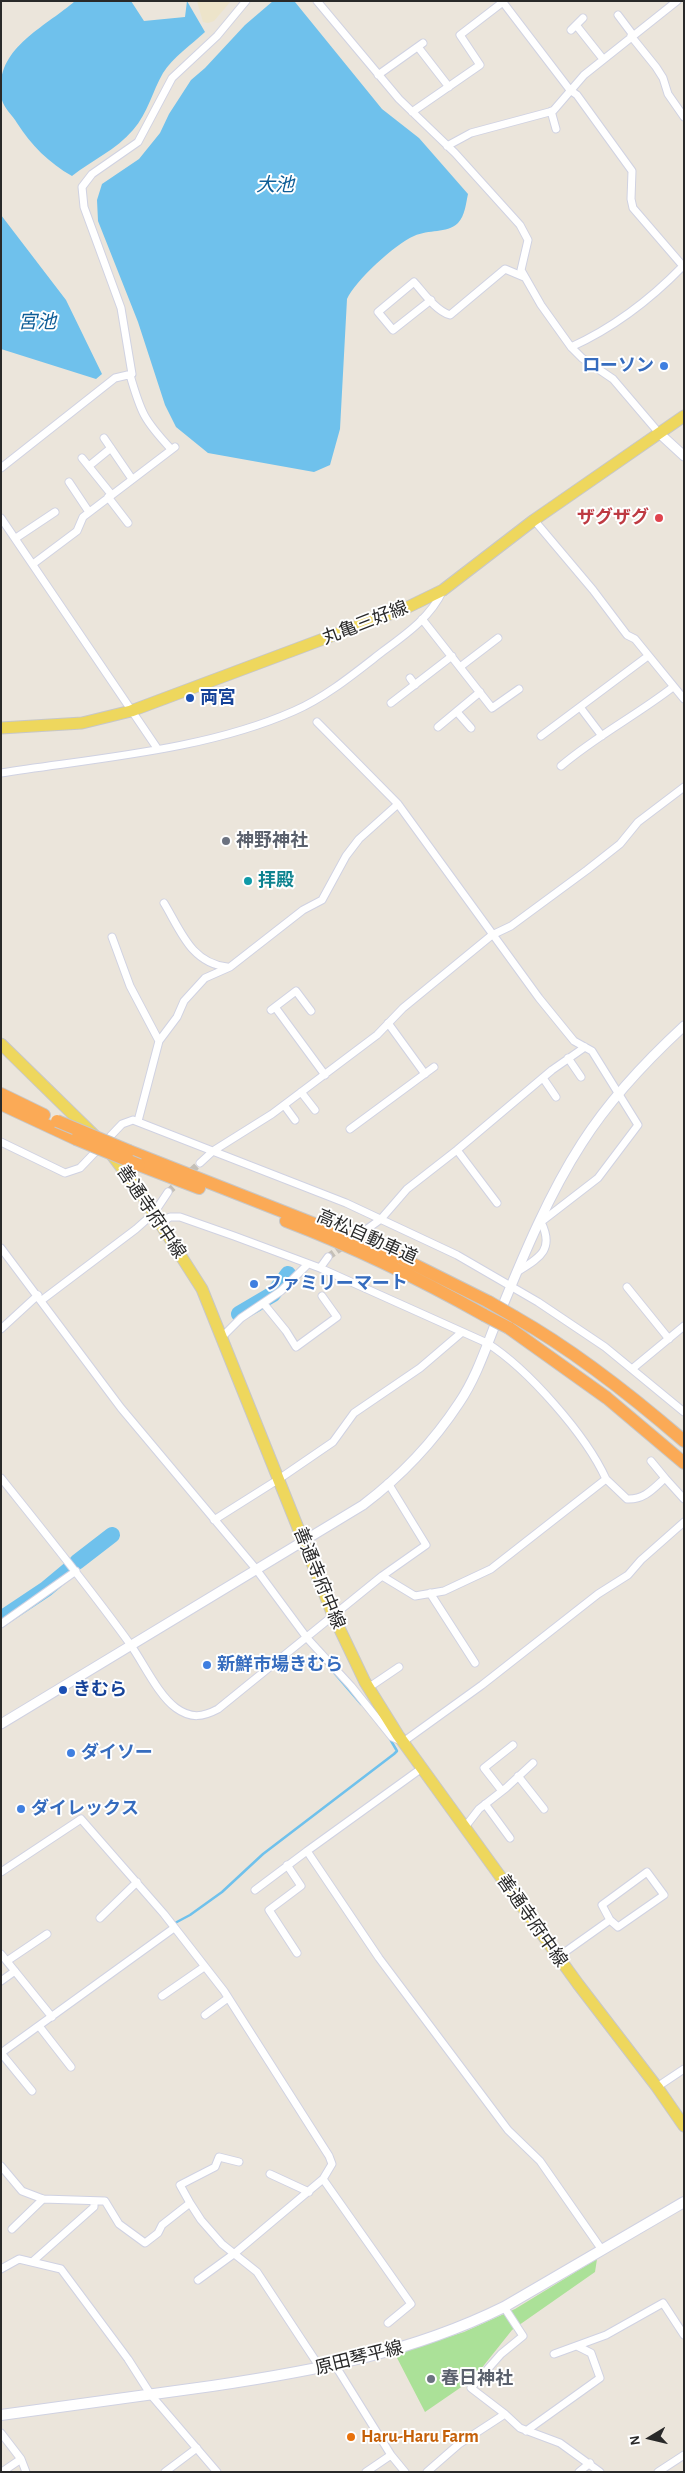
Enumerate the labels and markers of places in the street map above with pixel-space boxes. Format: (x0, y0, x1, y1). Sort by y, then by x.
place label: ローソン (582, 355, 654, 377)
marker: ローソン (658, 360, 670, 372)
place label: ザグザグ (577, 507, 649, 529)
marker: ザグザグ (653, 512, 665, 524)
place label: 両宮 (200, 687, 236, 709)
marker: 両宮 (184, 692, 196, 704)
place label: 神野神社 (236, 830, 308, 852)
marker: 神野神社 (220, 835, 232, 847)
place label: 拝殿 (258, 870, 294, 892)
marker: 拝殿 (242, 875, 254, 887)
place label: ファミリーマート (264, 1273, 408, 1295)
marker: ファミリーマート (248, 1278, 260, 1290)
place label: 新鮮市場きむら (217, 1654, 343, 1676)
marker: 新鮮市場きむら (201, 1659, 213, 1671)
place label: きむら (73, 1679, 127, 1701)
marker: きむら (57, 1684, 69, 1696)
place label: ダイソー (81, 1742, 153, 1764)
marker: ダイソー (65, 1747, 77, 1759)
place label: ダイレックス (31, 1798, 139, 1820)
marker: ダイレックス (15, 1803, 27, 1815)
place label: 春日神社 (441, 2368, 513, 2390)
marker: 春日神社 (425, 2373, 437, 2385)
place label: Haru-Haru Farm (361, 2426, 479, 2448)
marker: Haru-Haru Farm (345, 2431, 357, 2443)

